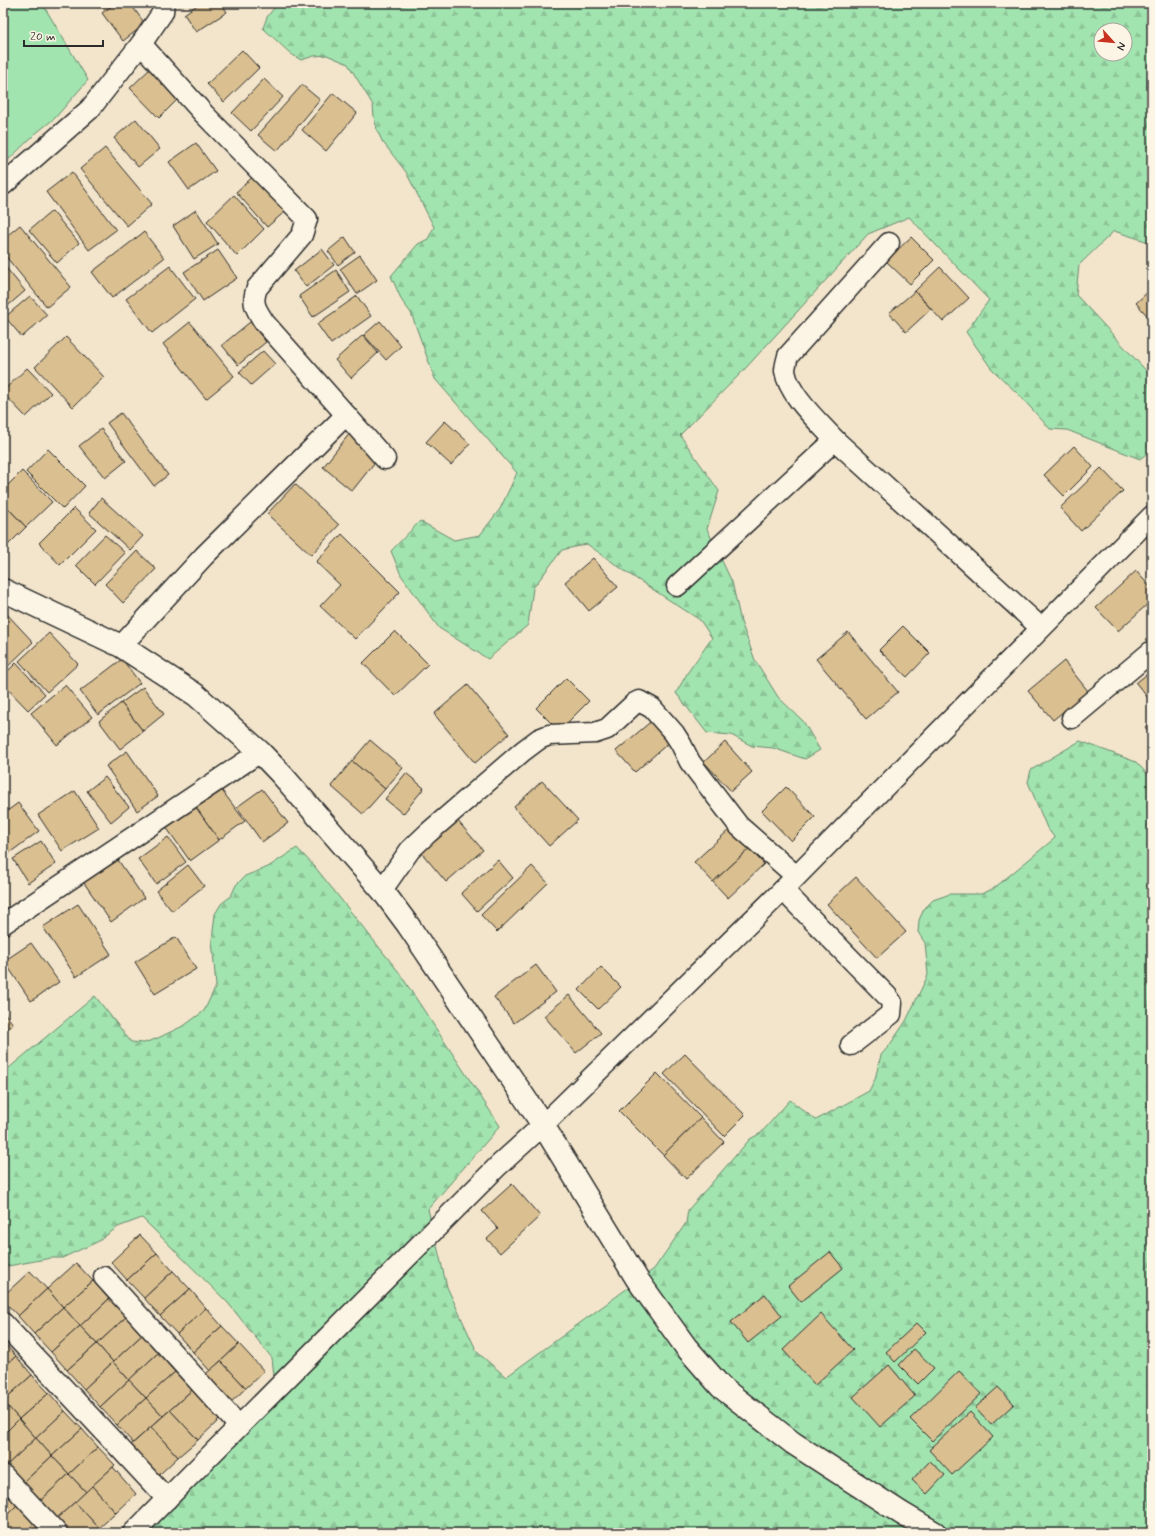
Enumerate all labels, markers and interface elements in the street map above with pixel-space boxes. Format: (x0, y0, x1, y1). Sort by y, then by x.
scale bar (24, 22, 103, 48)
north arrow (1093, 22, 1133, 62)
text: 20 m (30, 29, 56, 45)
text: N (1113, 40, 1129, 53)

